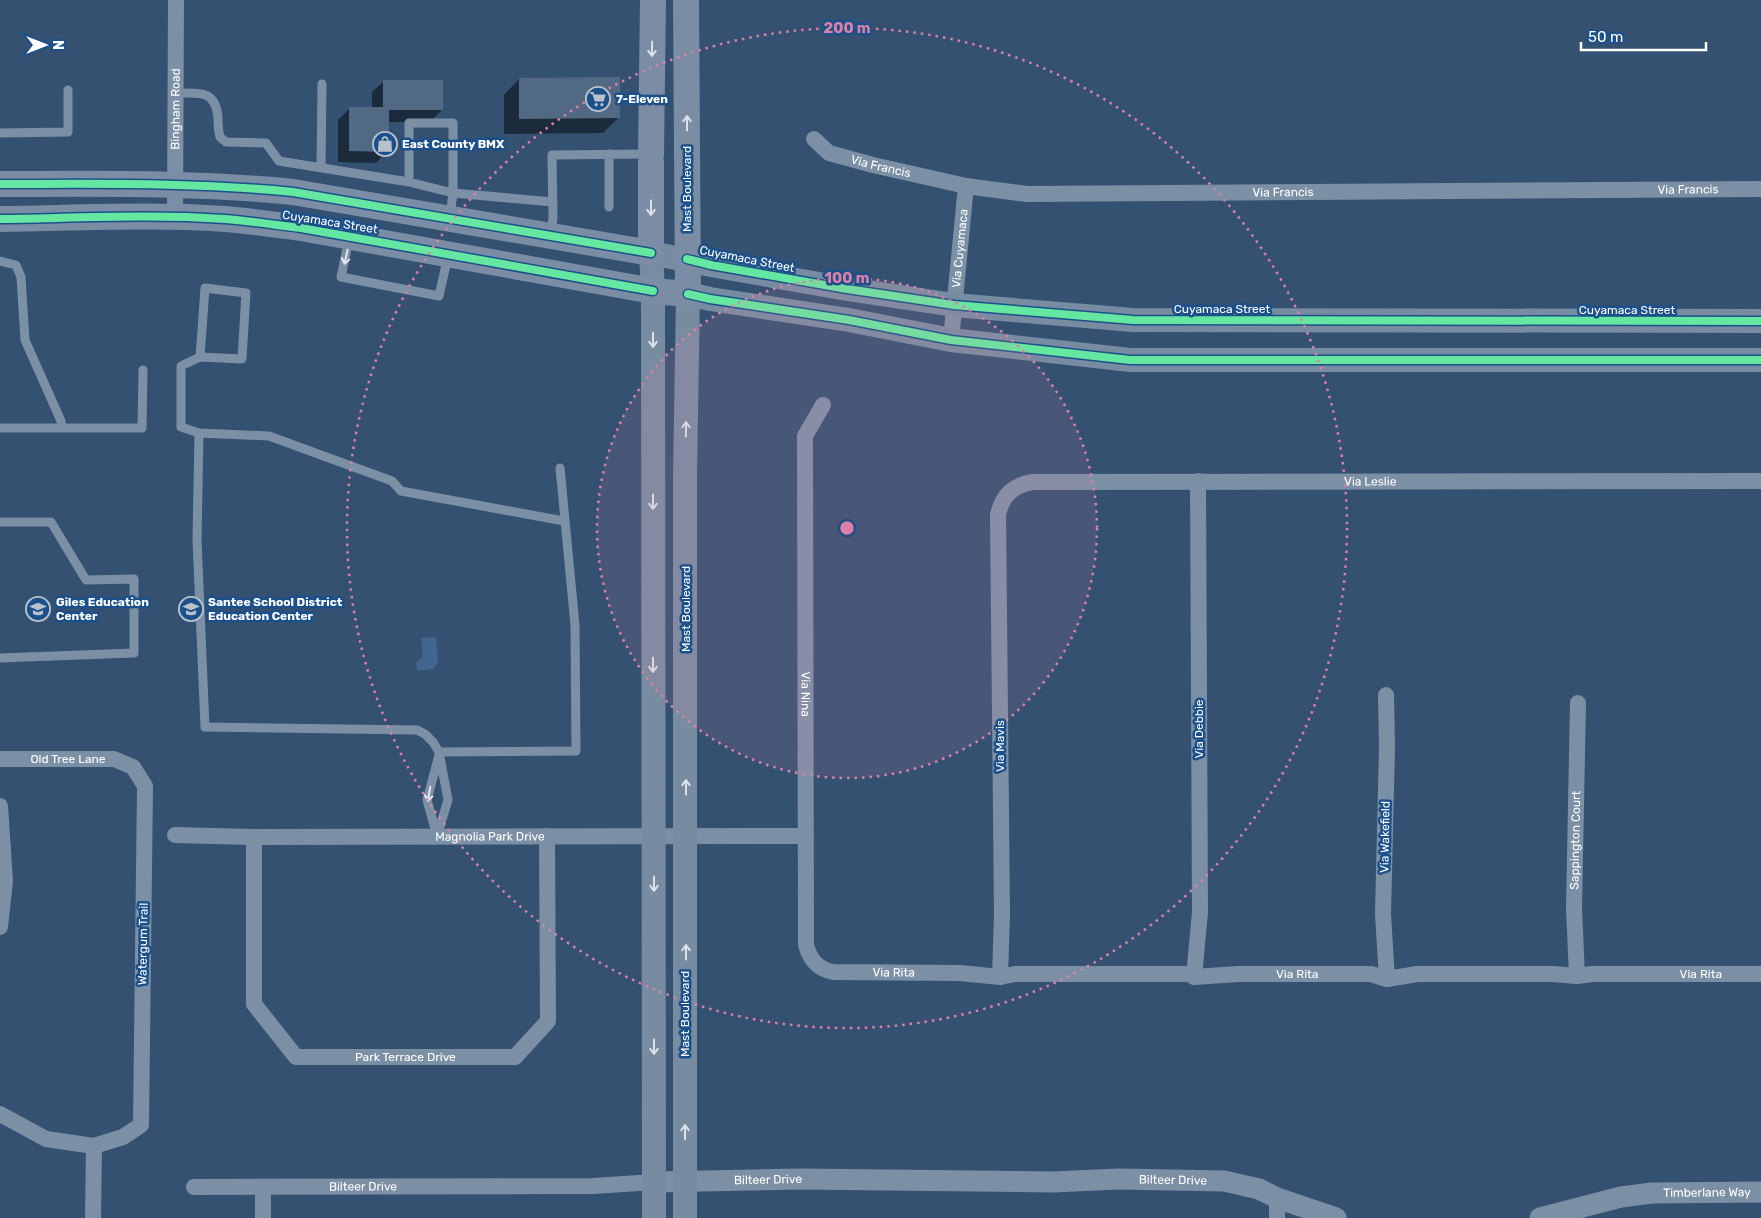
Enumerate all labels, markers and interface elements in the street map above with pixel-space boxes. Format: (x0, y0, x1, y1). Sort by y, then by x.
text: 200 m (823, 19, 871, 37)
north arrow (20, 20, 70, 70)
scale bar (1581, 20, 1706, 52)
text: 50 m (1588, 28, 1623, 46)
text: N (49, 40, 66, 50)
one-way arrow (647, 40, 657, 56)
street label: Bingham Road (168, 68, 183, 150)
supermarket icon: 7-Eleven (585, 86, 611, 112)
place label: 7-Eleven (616, 92, 668, 106)
one-way arrow (682, 115, 692, 132)
shop icon: East County BMX (372, 131, 398, 157)
place label: East County BMX (402, 137, 505, 151)
street label: Mast Boulevard (680, 146, 694, 232)
street label: Via Francis (849, 152, 912, 180)
street label: Via Francis (1657, 182, 1719, 197)
street label: Via Francis (1252, 185, 1314, 199)
one-way arrow (646, 199, 656, 215)
street label: Cuyamaca Street (281, 208, 379, 237)
street label: Via Cuyamaca (949, 208, 971, 288)
street label: Cuyamaca Street (698, 243, 796, 275)
one-way arrow (341, 248, 350, 264)
text: 100 m (825, 269, 869, 287)
street label: Cuyamaca Street (1174, 302, 1271, 316)
street label: Cuyamaca Street (1579, 303, 1676, 317)
one-way arrow (648, 331, 658, 347)
one-way arrow (681, 421, 691, 438)
street label: Via Leslie (1344, 475, 1397, 489)
one-way arrow (648, 494, 658, 510)
centre of rings (838, 519, 856, 537)
street label: Mast Boulevard (679, 566, 693, 652)
place label: Giles Education Center (56, 595, 149, 623)
place label: Santee School District Education Center (208, 595, 343, 623)
school or university icon: Giles Education Center (25, 596, 51, 622)
school or university icon: Santee School District Education Center (178, 596, 204, 622)
one-way arrow (648, 656, 658, 672)
street label: Via Nina (798, 671, 813, 717)
street label: Via Debbie (1192, 699, 1206, 759)
street label: Via Mavis (993, 720, 1007, 772)
street label: Old Tree Lane (30, 752, 106, 766)
one-way arrow (681, 779, 691, 795)
one-way arrow (424, 786, 433, 802)
street label: Sappington Court (1567, 790, 1583, 890)
street label: Via Wakefield (1377, 801, 1393, 873)
street label: Magnolia Park Drive (435, 829, 545, 844)
one-way arrow (649, 876, 659, 892)
street label: Watergum Trail (135, 903, 151, 985)
one-way arrow (681, 945, 691, 961)
street label: Via Rita (872, 965, 915, 980)
street label: Via Rita (1276, 967, 1318, 981)
street label: Via Rita (1680, 967, 1722, 981)
street label: Mast Boulevard (678, 971, 692, 1057)
one-way arrow (649, 1038, 659, 1055)
street label: Park Terrace Drive (355, 1050, 456, 1064)
one-way arrow (680, 1125, 690, 1141)
street label: Bilteer Drive (734, 1172, 802, 1187)
street label: Bilteer Drive (1139, 1172, 1207, 1188)
street label: Bilteer Drive (329, 1179, 397, 1194)
street label: Timberlane Way (1663, 1185, 1751, 1200)

